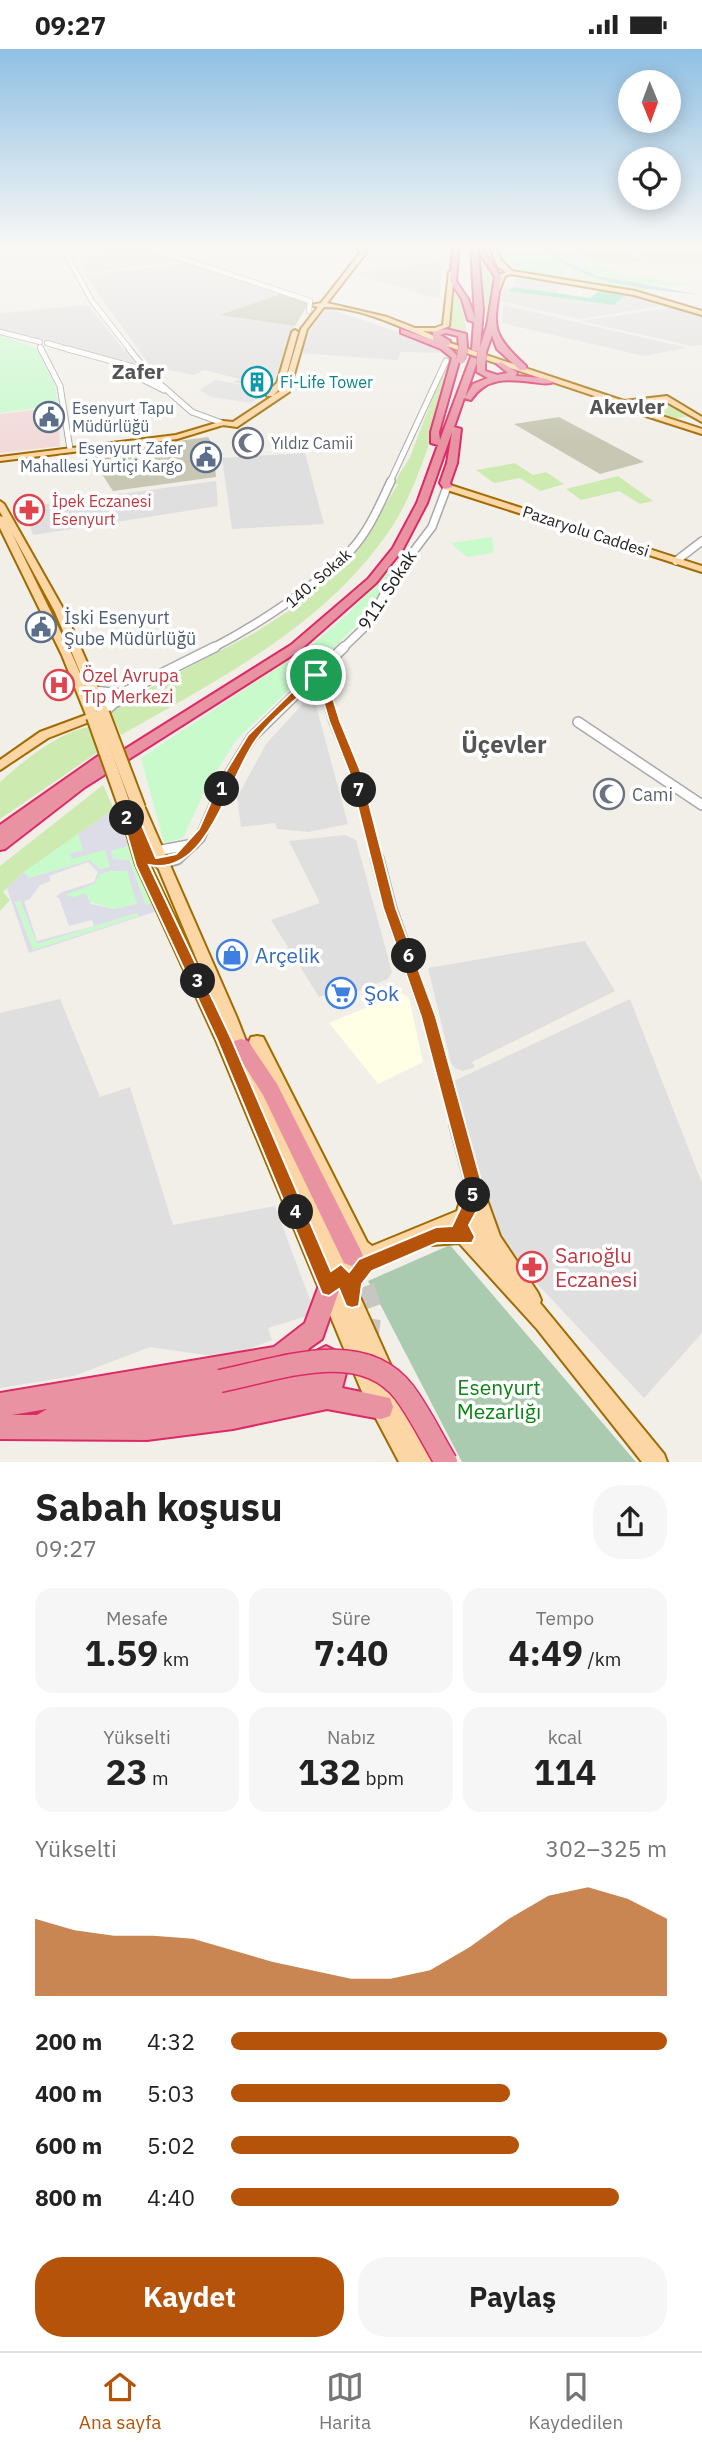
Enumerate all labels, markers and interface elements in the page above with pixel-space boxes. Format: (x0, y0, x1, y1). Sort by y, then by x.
text: 09:27 (35, 8, 106, 42)
north arrow (618, 70, 681, 133)
map controls (618, 70, 681, 210)
button: locate (618, 147, 681, 210)
district label: Zafer (112, 357, 165, 385)
building icon: Fi-Life Tower (240, 365, 274, 399)
place label: Fi-Life Tower (280, 372, 373, 392)
district label: Akevler (589, 392, 665, 420)
place label: Esenyurt Tapu Müdürlüğü (72, 398, 174, 436)
public building icon: Esenyurt Tapu Müdürlüğü (32, 400, 66, 434)
mosque icon: Yıldız Camii (231, 426, 265, 460)
place label: Yıldız Camii (271, 433, 353, 453)
place label: Esenyurt Zafer Mahallesi Yurtiçi Kargo (20, 438, 183, 476)
public building icon: Esenyurt Zafer Mahallesi Yurtiçi Kargo (189, 440, 223, 474)
place label: İpek Eczanesi Esenyurt (52, 491, 152, 529)
pharmacy icon: İpek Eczanesi Esenyurt (12, 493, 46, 527)
street label: Pazaryolu Caddesi (520, 501, 652, 561)
street label: 140. Sokak (281, 544, 355, 612)
street label: 911. Sokak (353, 545, 422, 634)
place label: İski Esenyurt Şube Müdürlüğü (64, 606, 196, 650)
public building icon: İski Esenyurt Şube Müdürlüğü (24, 610, 58, 644)
pin (286, 645, 346, 705)
icon: arrive (297, 656, 335, 694)
place label: Özel Avrupa Tıp Merkezi (82, 664, 179, 708)
hospital icon: Özel Avrupa Tıp Merkezi (42, 668, 76, 702)
district label: Üçevler (461, 728, 547, 760)
pin: 1 (204, 771, 240, 807)
pin: 7 (342, 773, 376, 807)
text: 1 (216, 776, 227, 800)
text: 7 (353, 777, 364, 801)
mosque icon: Cami (592, 777, 626, 811)
place label: Cami (632, 783, 673, 806)
pin: 2 (110, 801, 144, 835)
text: 2 (121, 805, 132, 829)
shop icon: Arçelik (215, 938, 249, 972)
pin: 6 (392, 939, 426, 974)
place label: Arçelik (255, 941, 320, 969)
text: 6 (403, 943, 414, 967)
pin: 3 (180, 963, 216, 999)
text: 3 (192, 968, 203, 992)
supermarket icon: Şok (324, 976, 358, 1010)
place label: Şok (364, 979, 399, 1007)
pin: 5 (456, 1177, 490, 1213)
text: 5 (467, 1182, 478, 1206)
pin: 4 (278, 1195, 314, 1229)
text: 4 (290, 1199, 301, 1223)
place label: Sarıoğlu Eczanesi (555, 1241, 638, 1293)
pharmacy icon: Sarıoğlu Eczanesi (515, 1250, 549, 1284)
park label: Esenyurt Mezarlığı (457, 1373, 541, 1425)
text: Sabah koşusu (35, 1482, 283, 1531)
button: share (593, 1485, 667, 1559)
text: 09:27 (35, 1533, 97, 1563)
text: Mesafe (106, 1606, 168, 1630)
text: Süre (331, 1606, 371, 1630)
text: Tempo (536, 1606, 594, 1630)
text: 1.59 (85, 1630, 158, 1676)
text: 7:40 (314, 1630, 388, 1676)
text: 4:49 (509, 1630, 583, 1676)
text: km (158, 1647, 189, 1671)
text: /km (583, 1647, 621, 1671)
text: Yükselti (103, 1725, 171, 1749)
text: Nabız (327, 1725, 375, 1749)
text: kcal (548, 1725, 582, 1749)
text: 23 (105, 1749, 147, 1795)
text: 132 (298, 1749, 361, 1795)
text: 114 (533, 1749, 597, 1795)
text: m (147, 1766, 169, 1790)
text: bpm (361, 1766, 404, 1790)
text: Yükselti (35, 1833, 117, 1863)
text: 302–325 m (545, 1833, 667, 1863)
text: 200 m (35, 2026, 102, 2056)
text: 4:32 (147, 2026, 195, 2056)
text: 400 m (35, 2078, 102, 2108)
text: 5:03 (147, 2078, 195, 2108)
text: 600 m (35, 2130, 102, 2160)
text: 5:02 (147, 2130, 195, 2160)
text: 800 m (35, 2182, 102, 2212)
text: 4:40 (147, 2182, 195, 2212)
button: Kaydet (35, 2257, 344, 2337)
button: Paylaş (358, 2257, 667, 2337)
tab: Ana sayfa (79, 2368, 161, 2434)
tab: Harita (319, 2368, 371, 2434)
tab: Kaydedilen (528, 2368, 623, 2434)

